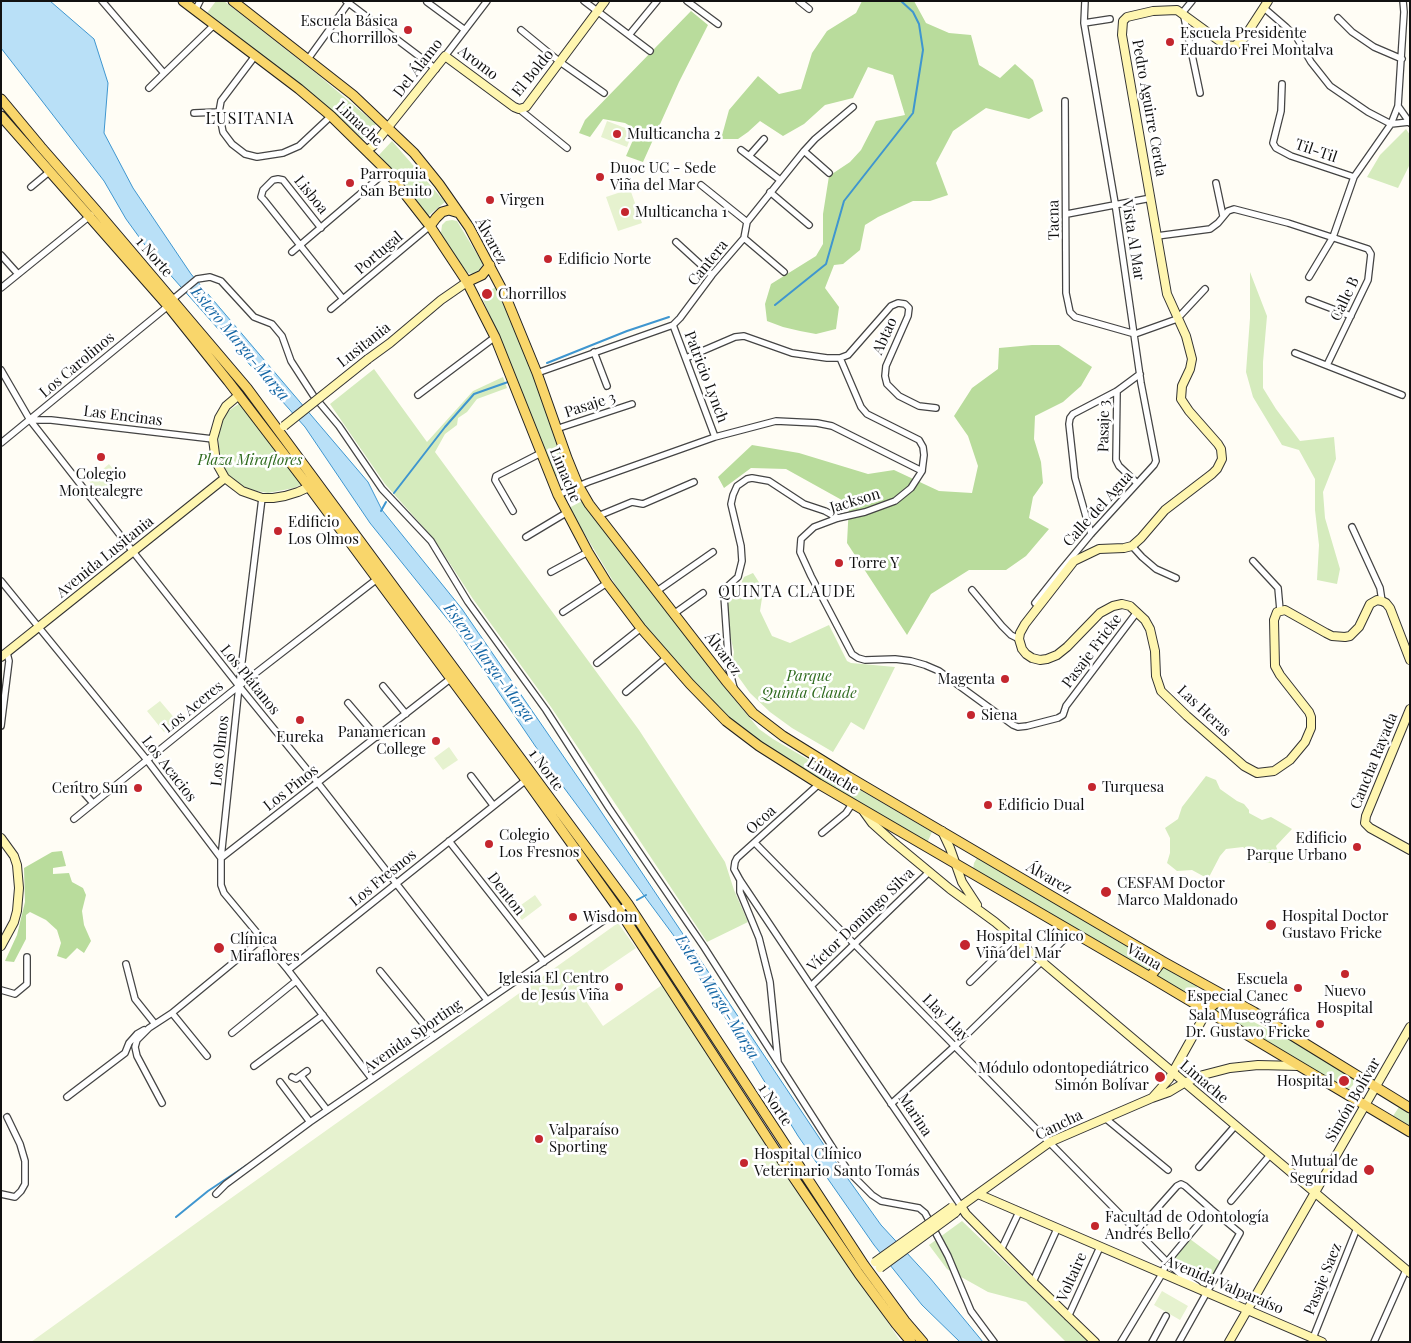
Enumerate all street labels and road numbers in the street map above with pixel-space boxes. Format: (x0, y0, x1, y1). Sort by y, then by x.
street label: Del Álamo (390, 35, 446, 101)
street label: Pedro Aguirre Cerda (1128, 38, 1170, 178)
street label: Aromo (454, 42, 502, 84)
street label: El Boldo (508, 46, 558, 100)
street label: Limache (332, 98, 386, 150)
street label: Til-Til (1293, 135, 1339, 167)
street label: Lisboa (290, 172, 332, 218)
street label: Vista Al Mar (1118, 198, 1148, 282)
street label: Tacna (1045, 200, 1063, 240)
street label: Álvarez (471, 215, 511, 267)
street label: Portugal (351, 228, 407, 278)
street label: 1 Norte (132, 233, 176, 281)
street label: Cantera (684, 236, 732, 290)
street label: Calle B (1327, 274, 1363, 324)
street label: Abtao (869, 315, 901, 357)
street label: Lusitania (334, 319, 394, 371)
street label: Los Carolinos (36, 328, 118, 402)
street label: Patricio Lynch (680, 329, 732, 425)
street label: Pasaje 3 (562, 388, 618, 422)
street label: Pasaje 3 (1095, 400, 1113, 452)
street label: Las Encinas (82, 402, 164, 430)
street label: Limache (545, 445, 585, 505)
street label: Calle del Agua (1059, 468, 1137, 550)
street label: Jackson (828, 485, 882, 517)
street label: Avenida Lusitania (53, 512, 157, 602)
street label: Pasaje Fricke (1058, 610, 1126, 692)
street label: Álvarez (701, 629, 745, 679)
street label: Los Plátanos (216, 641, 284, 719)
street label: Los Aceres (159, 677, 227, 737)
street label: Las Heras (1174, 682, 1234, 740)
street label: Cancha Rayada (1346, 710, 1402, 812)
street label: Los Olmos (207, 715, 233, 787)
street label: Los Acacios (138, 733, 200, 805)
street label: 1 Norte (525, 746, 567, 794)
street label: Limache (804, 753, 862, 799)
street label: Los Pinos (260, 761, 322, 815)
street label: Ocoa (742, 802, 780, 838)
street label: Los Fresnos (346, 846, 420, 910)
street label: Álvarez (1023, 858, 1075, 898)
street label: Víctor Domingo Silva (804, 864, 918, 976)
street label: Denton (484, 869, 528, 919)
street label: Viana (1123, 940, 1165, 974)
street label: Llay Llay (918, 990, 974, 1046)
street label: Avenida Sporting (360, 995, 466, 1077)
street label: Simón Bolívar (1322, 1055, 1384, 1145)
street label: Limache (1176, 1057, 1232, 1107)
street label: 1 Norte (754, 1080, 796, 1130)
street label: Marina (894, 1090, 936, 1140)
street label: Cancha (1032, 1106, 1086, 1144)
street label: Pasaje Saez (1300, 1240, 1346, 1318)
street label: Voltaire (1053, 1250, 1091, 1304)
street label: Avenida Valparaíso (1162, 1252, 1286, 1318)

